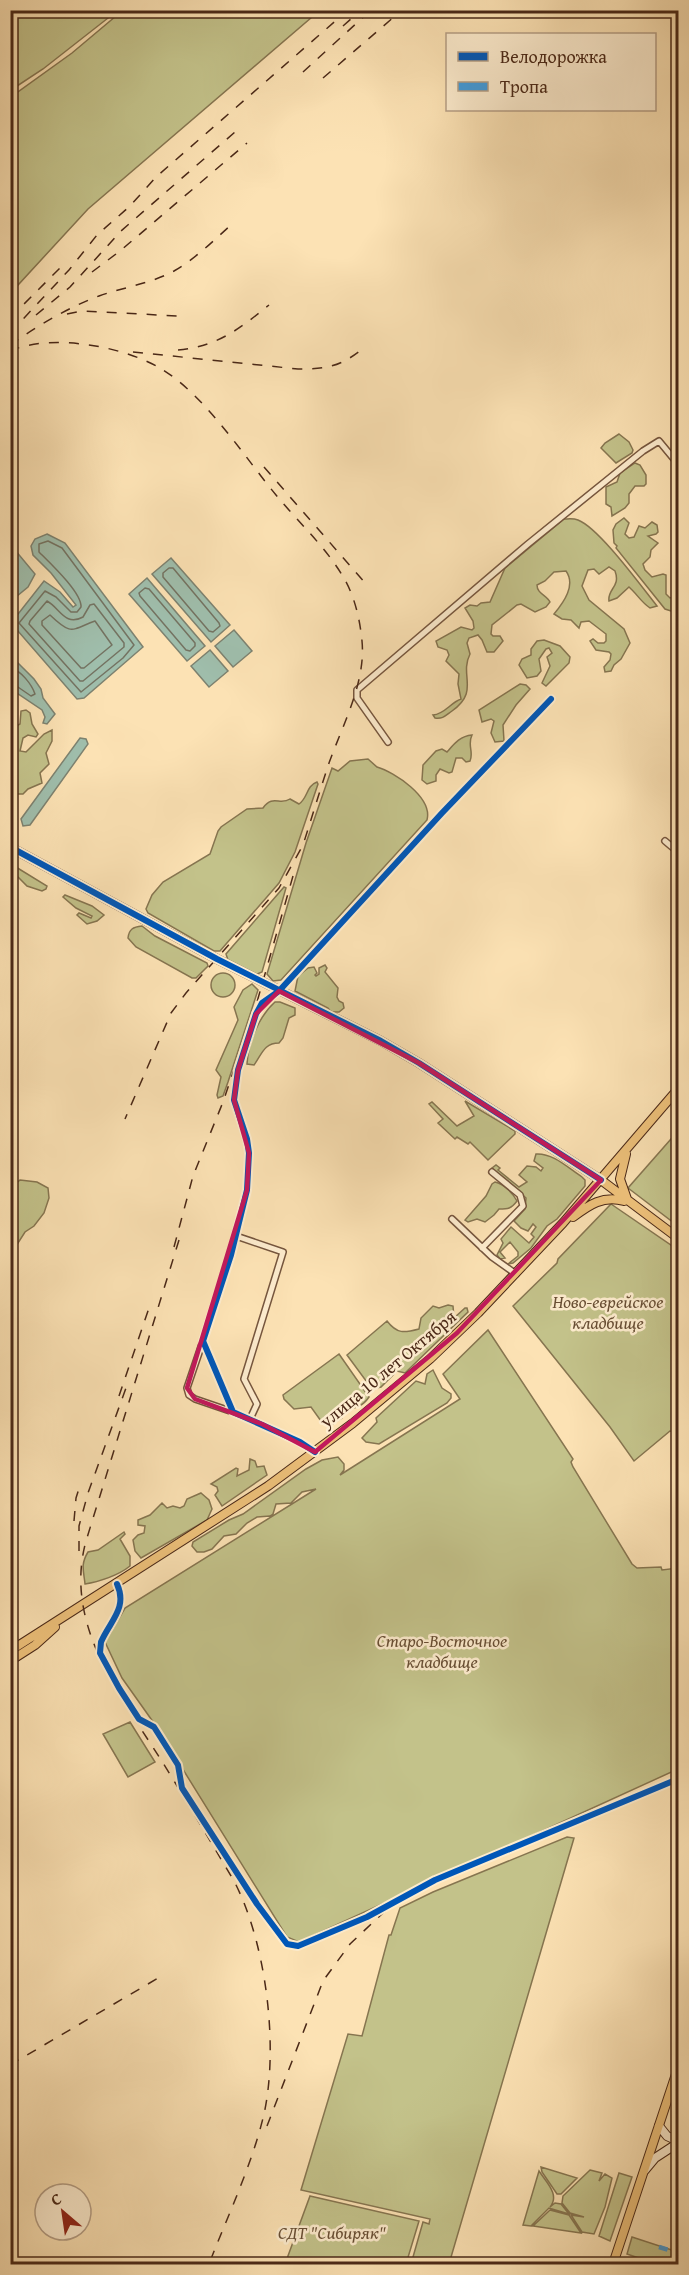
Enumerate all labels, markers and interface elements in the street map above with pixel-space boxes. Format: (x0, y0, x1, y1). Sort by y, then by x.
legend (446, 33, 656, 111)
text: Велодорожка (500, 43, 607, 70)
text: Тропа (500, 73, 548, 100)
park label: Ново-еврейское кладбище (553, 1288, 664, 1336)
street label: улица 10 лет Октября (313, 1303, 462, 1435)
park label: Старо-Восточное кладбище (377, 1627, 507, 1675)
north arrow (33, 2182, 93, 2242)
text: С (46, 2186, 66, 2212)
park label: СДТ "Сибиряк" (278, 2219, 386, 2246)

